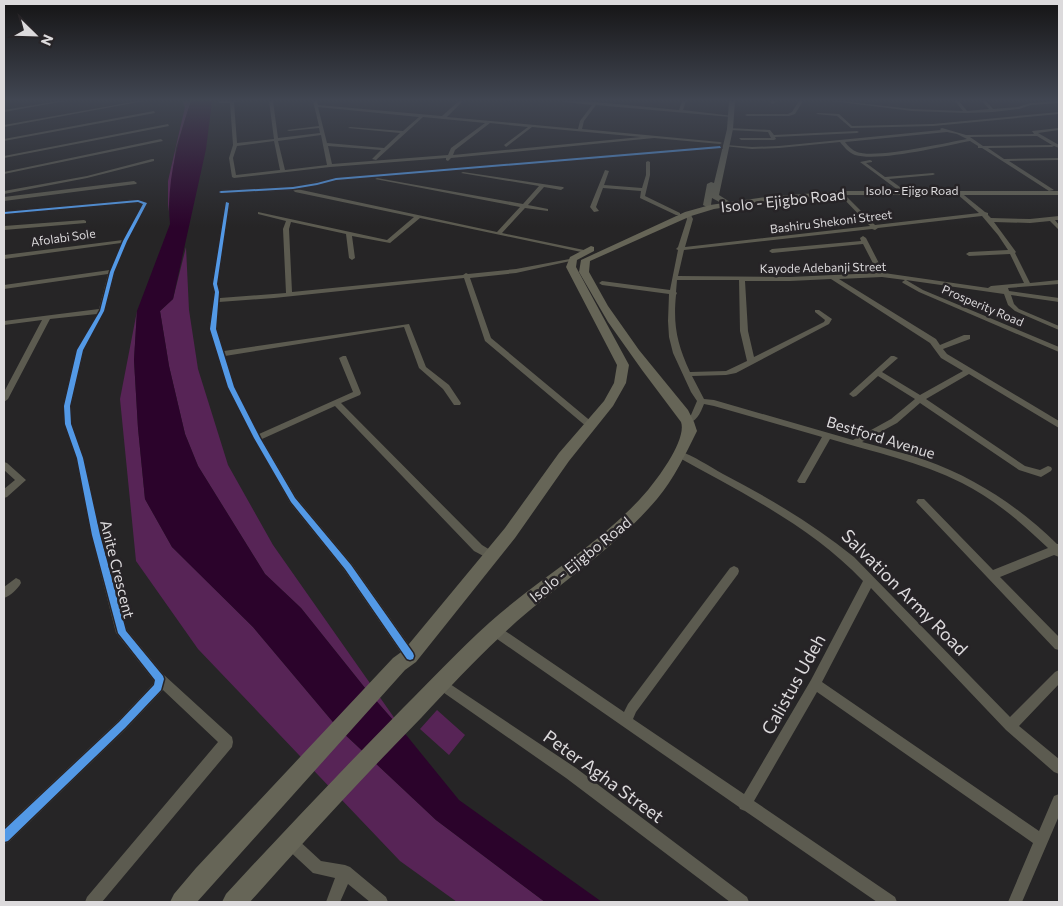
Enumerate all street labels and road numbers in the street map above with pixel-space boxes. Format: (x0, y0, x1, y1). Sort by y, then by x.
street label: Isolo - Ejigo Road (865, 183, 959, 197)
street label: Isolo - Ejigbo Road (720, 185, 846, 215)
street label: Bashiru Shekoni Street (769, 207, 893, 235)
street label: Afolabi Sole (30, 226, 96, 248)
street label: Kayode Adebanji Street (759, 259, 887, 275)
street label: Prosperity Road (940, 281, 1026, 329)
street label: Bestford Avenue (825, 412, 937, 462)
street label: Isolo - Ejigbo Road (526, 513, 634, 605)
street label: Anite Crescent (97, 518, 139, 620)
street label: Salvation Army Road (837, 524, 973, 660)
street label: Calistus Udeh (756, 630, 830, 738)
street label: Peter Agha Street (539, 725, 669, 827)

